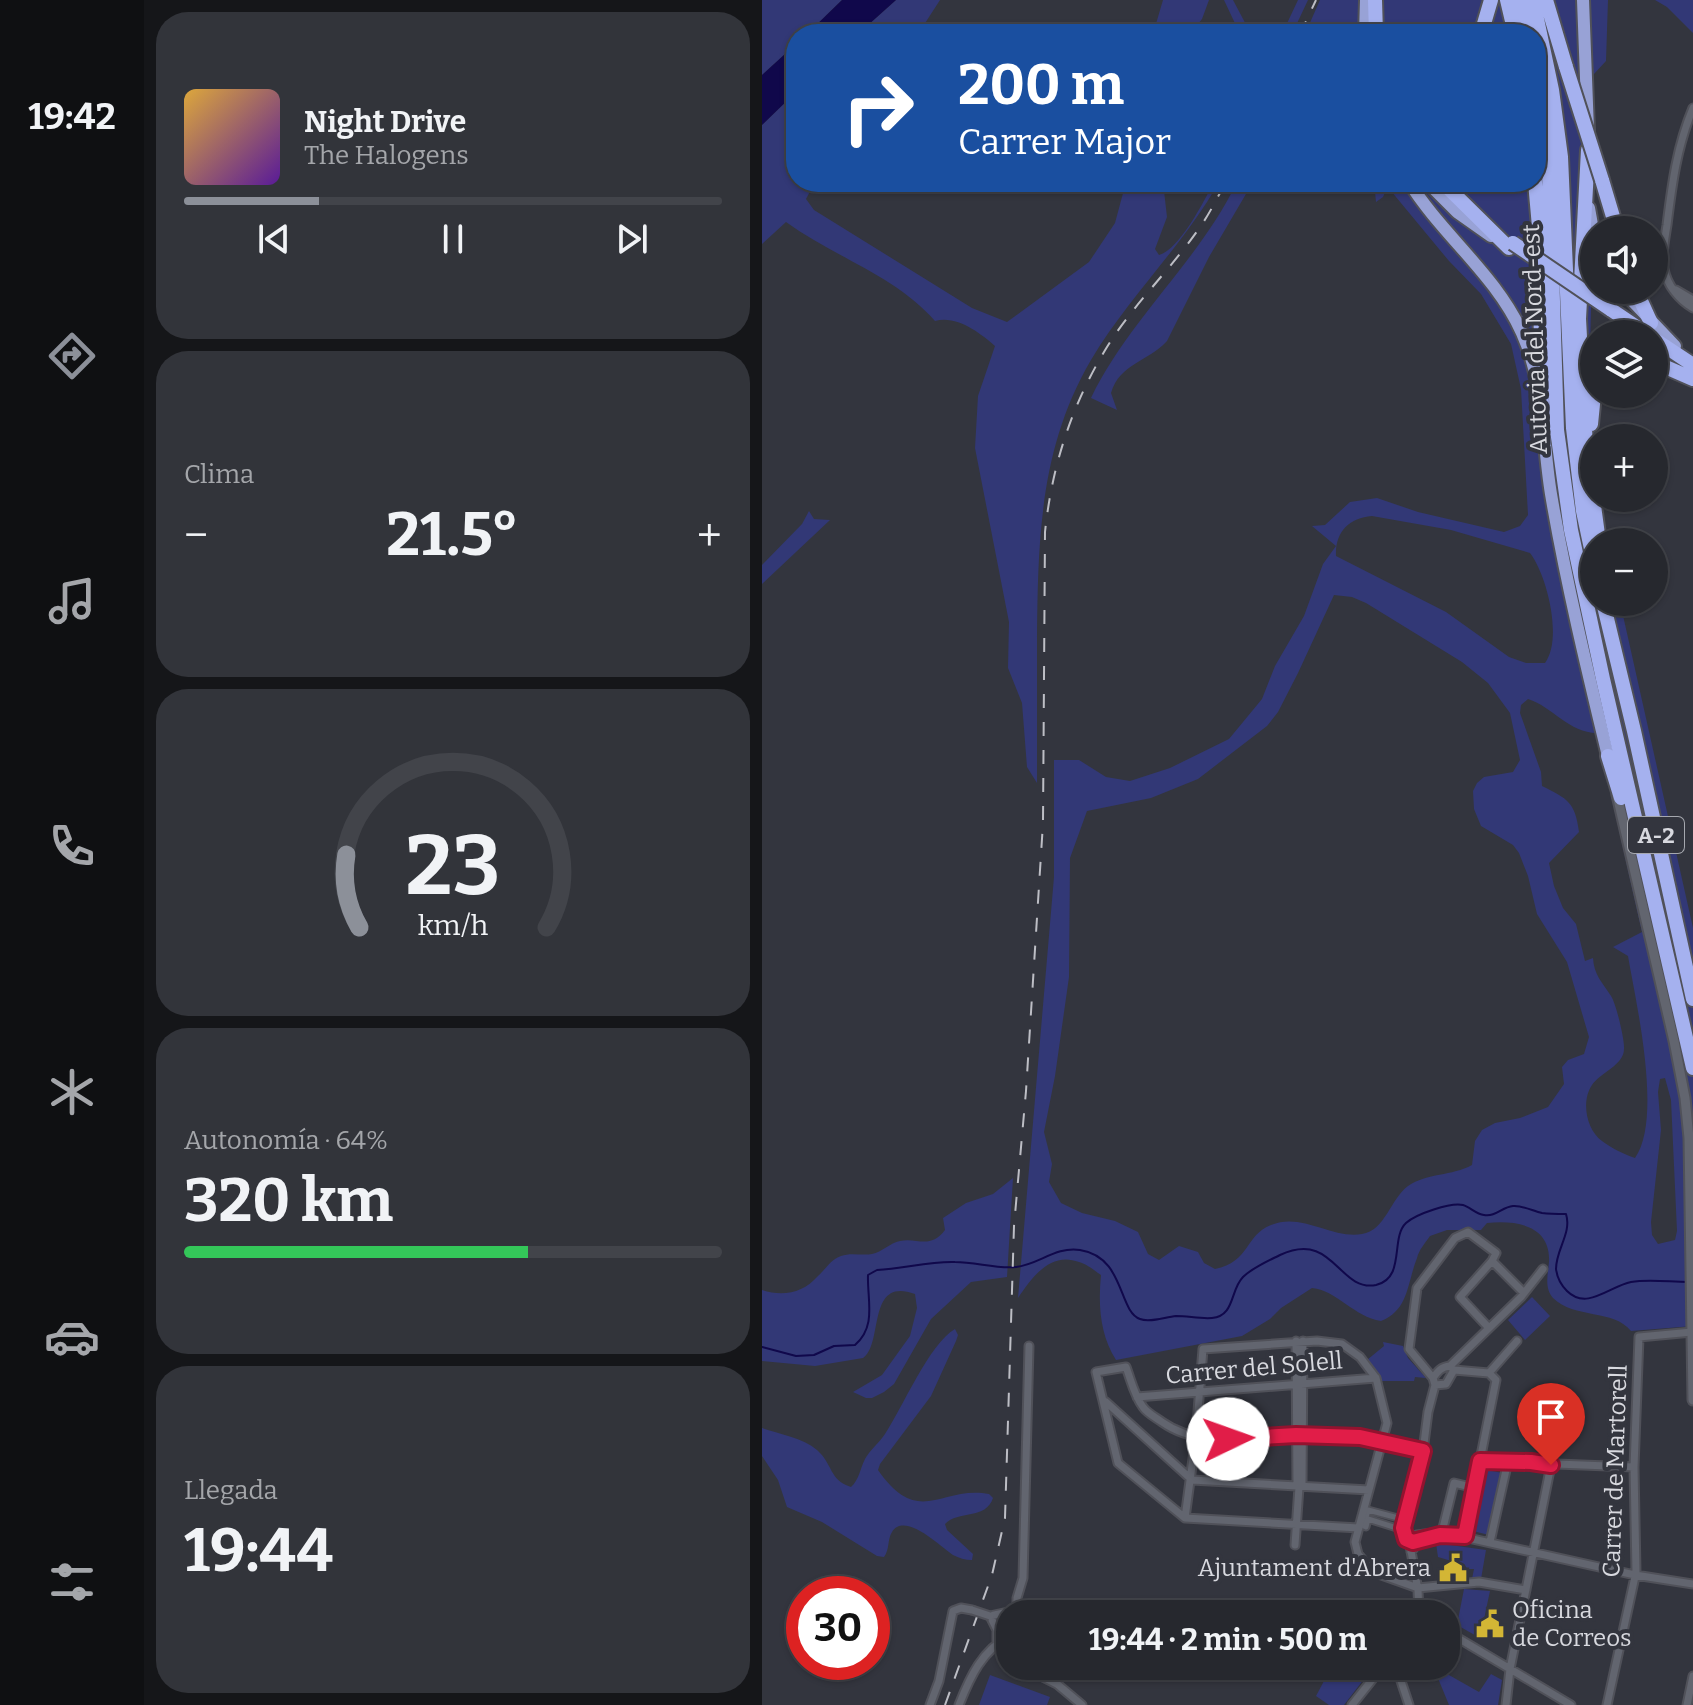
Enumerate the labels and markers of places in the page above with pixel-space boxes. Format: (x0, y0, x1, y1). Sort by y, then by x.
pin (1517, 1383, 1585, 1465)
public building icon: Ajuntament d'Abrera (1438, 1553, 1468, 1583)
place label: Ajuntament d'Abrera (1198, 1554, 1431, 1582)
place label: Oficina de Correos (1512, 1596, 1632, 1652)
public building icon: Oficina de Correos (1475, 1609, 1505, 1639)

